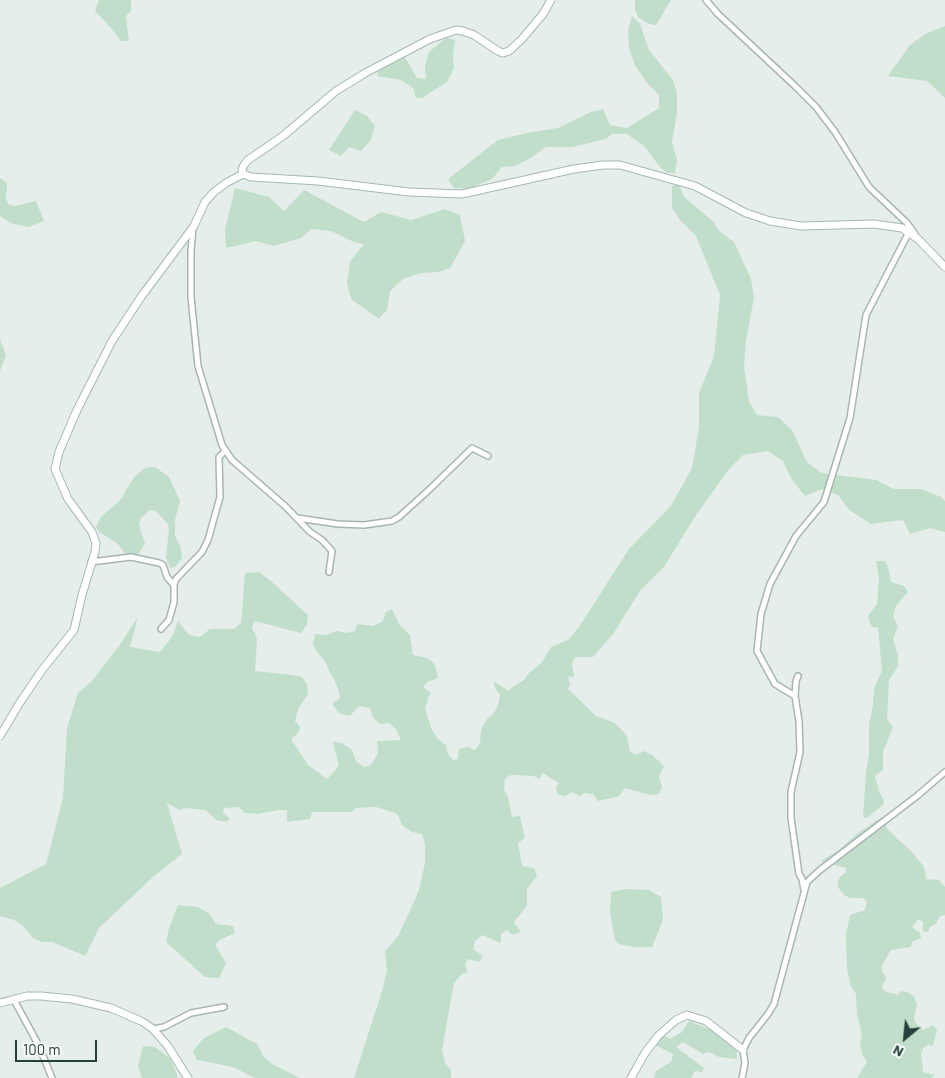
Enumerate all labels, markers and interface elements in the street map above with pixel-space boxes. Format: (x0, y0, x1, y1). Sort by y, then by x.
north arrow (880, 1013, 930, 1063)
scale bar (18, 1030, 100, 1062)
text: 100 m (23, 1040, 61, 1058)
text: N (890, 1042, 906, 1061)

